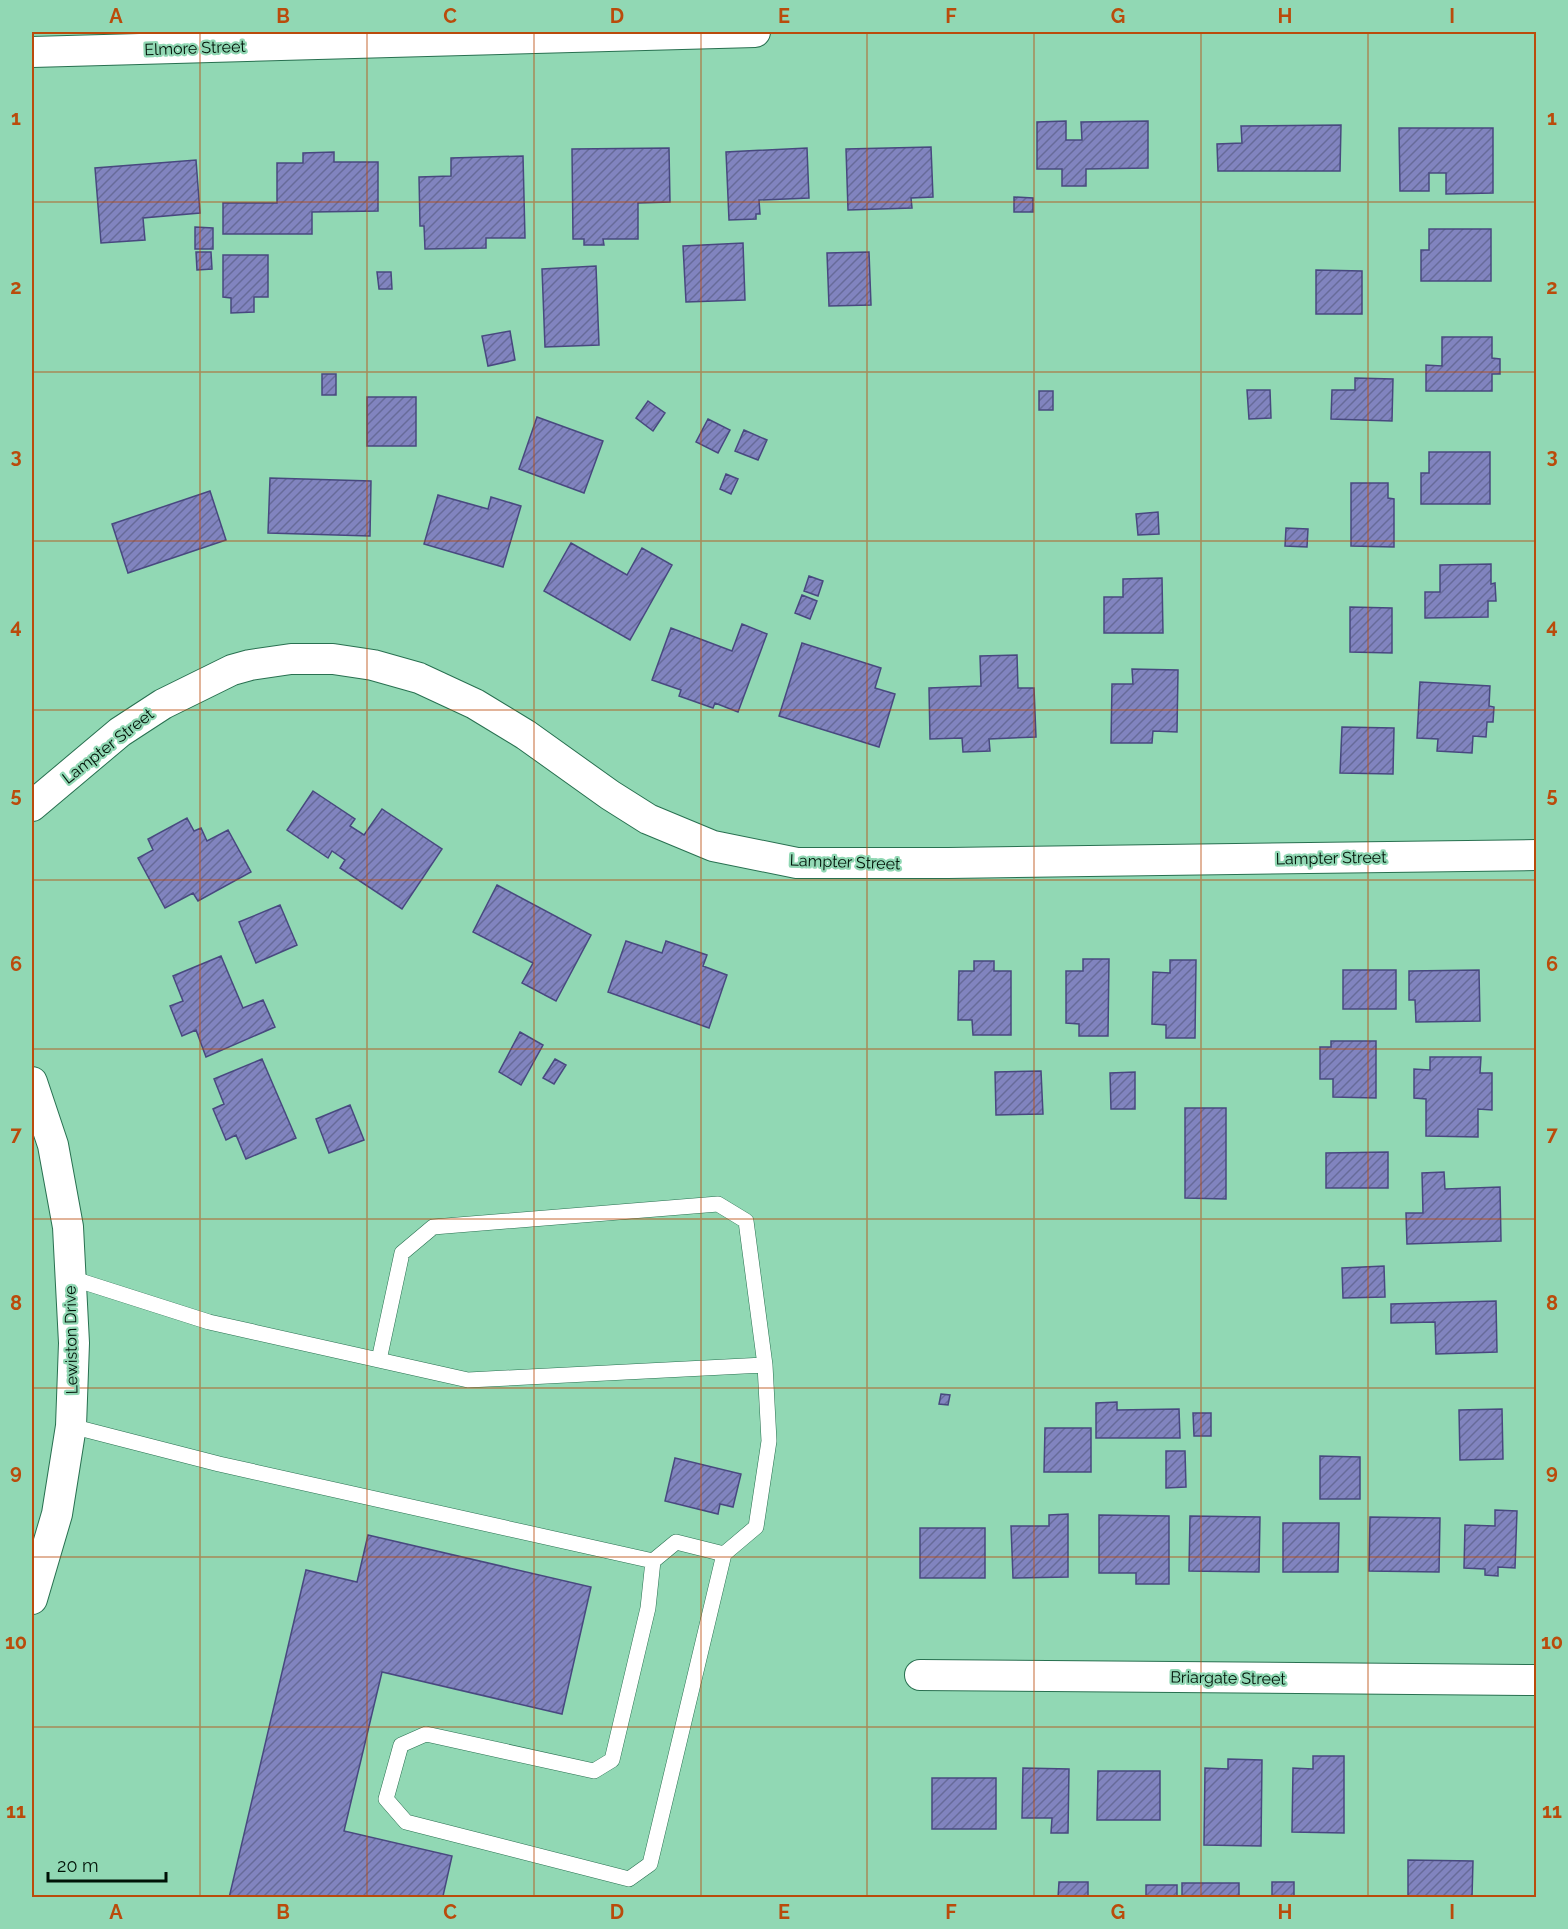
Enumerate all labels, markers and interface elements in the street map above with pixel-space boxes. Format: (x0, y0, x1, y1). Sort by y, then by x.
text: A (109, 4, 123, 28)
text: B (276, 4, 290, 28)
text: C (443, 4, 457, 28)
text: D (610, 4, 624, 28)
text: E (778, 4, 790, 28)
text: F (945, 4, 957, 28)
text: G (1111, 4, 1125, 28)
text: H (1278, 4, 1292, 28)
text: I (1449, 4, 1455, 28)
street label: Elmore Street (144, 37, 247, 59)
text: 1 (11, 106, 21, 130)
text: 1 (1547, 106, 1557, 130)
text: 2 (10, 275, 22, 299)
text: 2 (1546, 275, 1558, 299)
text: 3 (10, 444, 22, 468)
text: 3 (1546, 444, 1558, 468)
text: 4 (10, 614, 22, 638)
text: 4 (1546, 614, 1558, 638)
street label: Lampter Street (58, 704, 158, 788)
text: 5 (10, 783, 22, 807)
text: 5 (1546, 783, 1558, 807)
street label: Lampter Street (1275, 848, 1387, 868)
street label: Lampter Street (789, 851, 901, 873)
text: 6 (10, 952, 22, 976)
text: 6 (1546, 952, 1558, 976)
text: 7 (10, 1122, 22, 1146)
text: 7 (1546, 1122, 1558, 1146)
street label: Lewiston Drive (61, 1285, 81, 1395)
text: 8 (10, 1291, 22, 1315)
text: 8 (1546, 1291, 1558, 1315)
text: 9 (10, 1460, 22, 1484)
text: 9 (1546, 1460, 1558, 1484)
text: 10 (5, 1630, 27, 1654)
text: 10 (1541, 1630, 1563, 1654)
street label: Briargate Street (1170, 1667, 1287, 1689)
text: 11 (6, 1799, 26, 1823)
text: 11 (1542, 1799, 1562, 1823)
scale bar (48, 1845, 166, 1883)
text: 20 m (57, 1855, 99, 1876)
text: A (109, 1900, 123, 1924)
text: B (276, 1900, 290, 1924)
text: C (443, 1900, 457, 1924)
text: D (610, 1900, 624, 1924)
text: E (778, 1900, 790, 1924)
text: F (945, 1900, 957, 1924)
text: G (1111, 1900, 1125, 1924)
text: H (1278, 1900, 1292, 1924)
text: I (1449, 1900, 1455, 1924)

